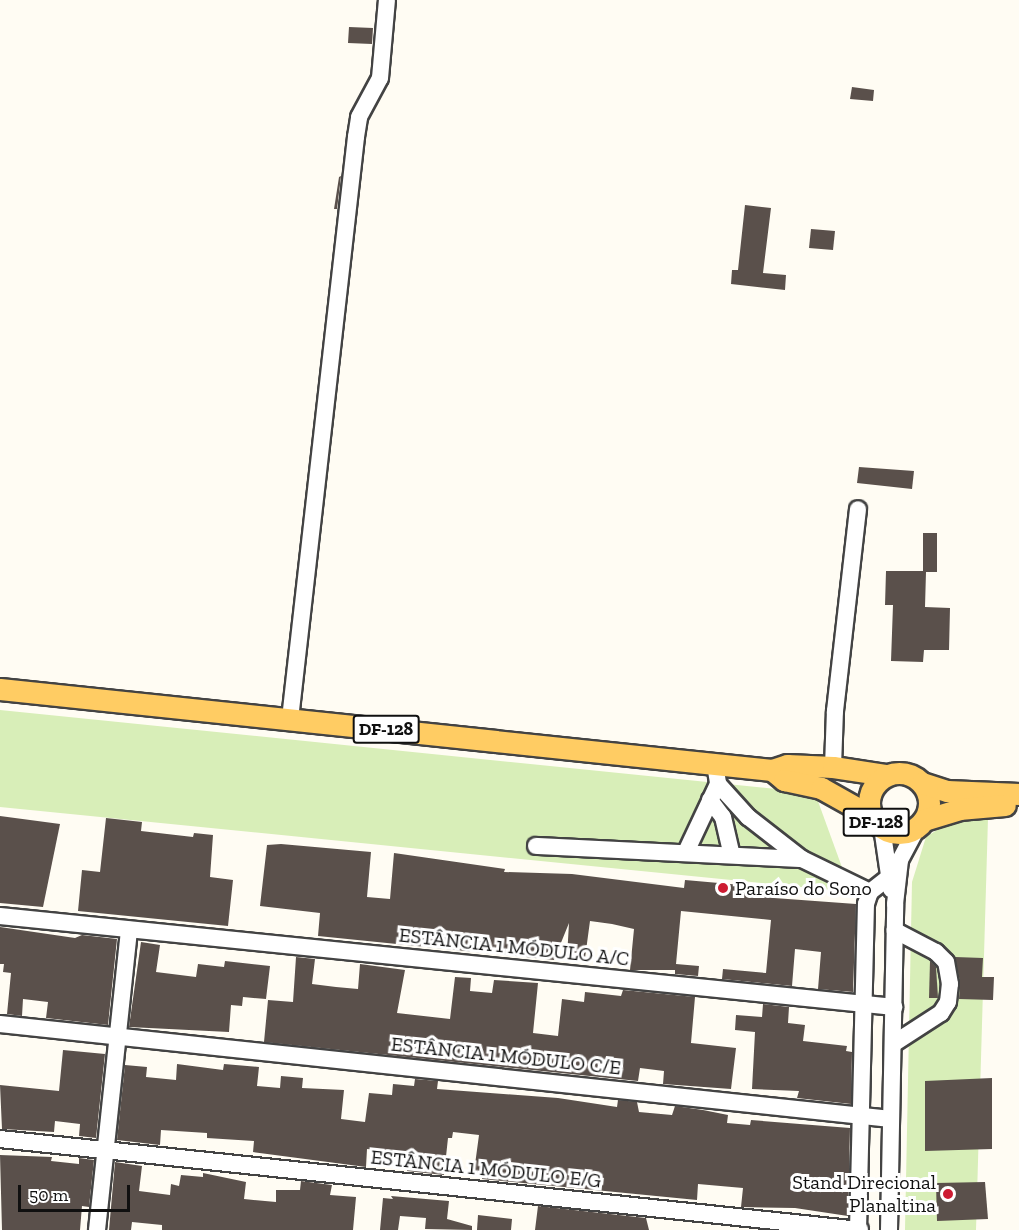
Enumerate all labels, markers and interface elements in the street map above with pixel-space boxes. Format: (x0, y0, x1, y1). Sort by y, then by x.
road number: DF-128 (352, 714, 420, 744)
road number: DF-128 (842, 807, 910, 837)
place label: Paraíso do Sono (735, 876, 872, 900)
marker: Paraíso do Sono (716, 881, 730, 895)
street label: ESTÂNCIA 1 MÓDULO A/C (397, 923, 631, 971)
street label: ESTÂNCIA 1 MÓDULO C/E (390, 1032, 622, 1080)
street label: ESTÂNCIA 1 MÓDULO E/G (369, 1145, 603, 1193)
place label: Stand Direcional Planaltina (792, 1170, 936, 1217)
scale bar (21, 1173, 134, 1211)
text: 50 m (29, 1184, 68, 1206)
marker: Stand Direcional Planaltina (941, 1187, 955, 1201)

